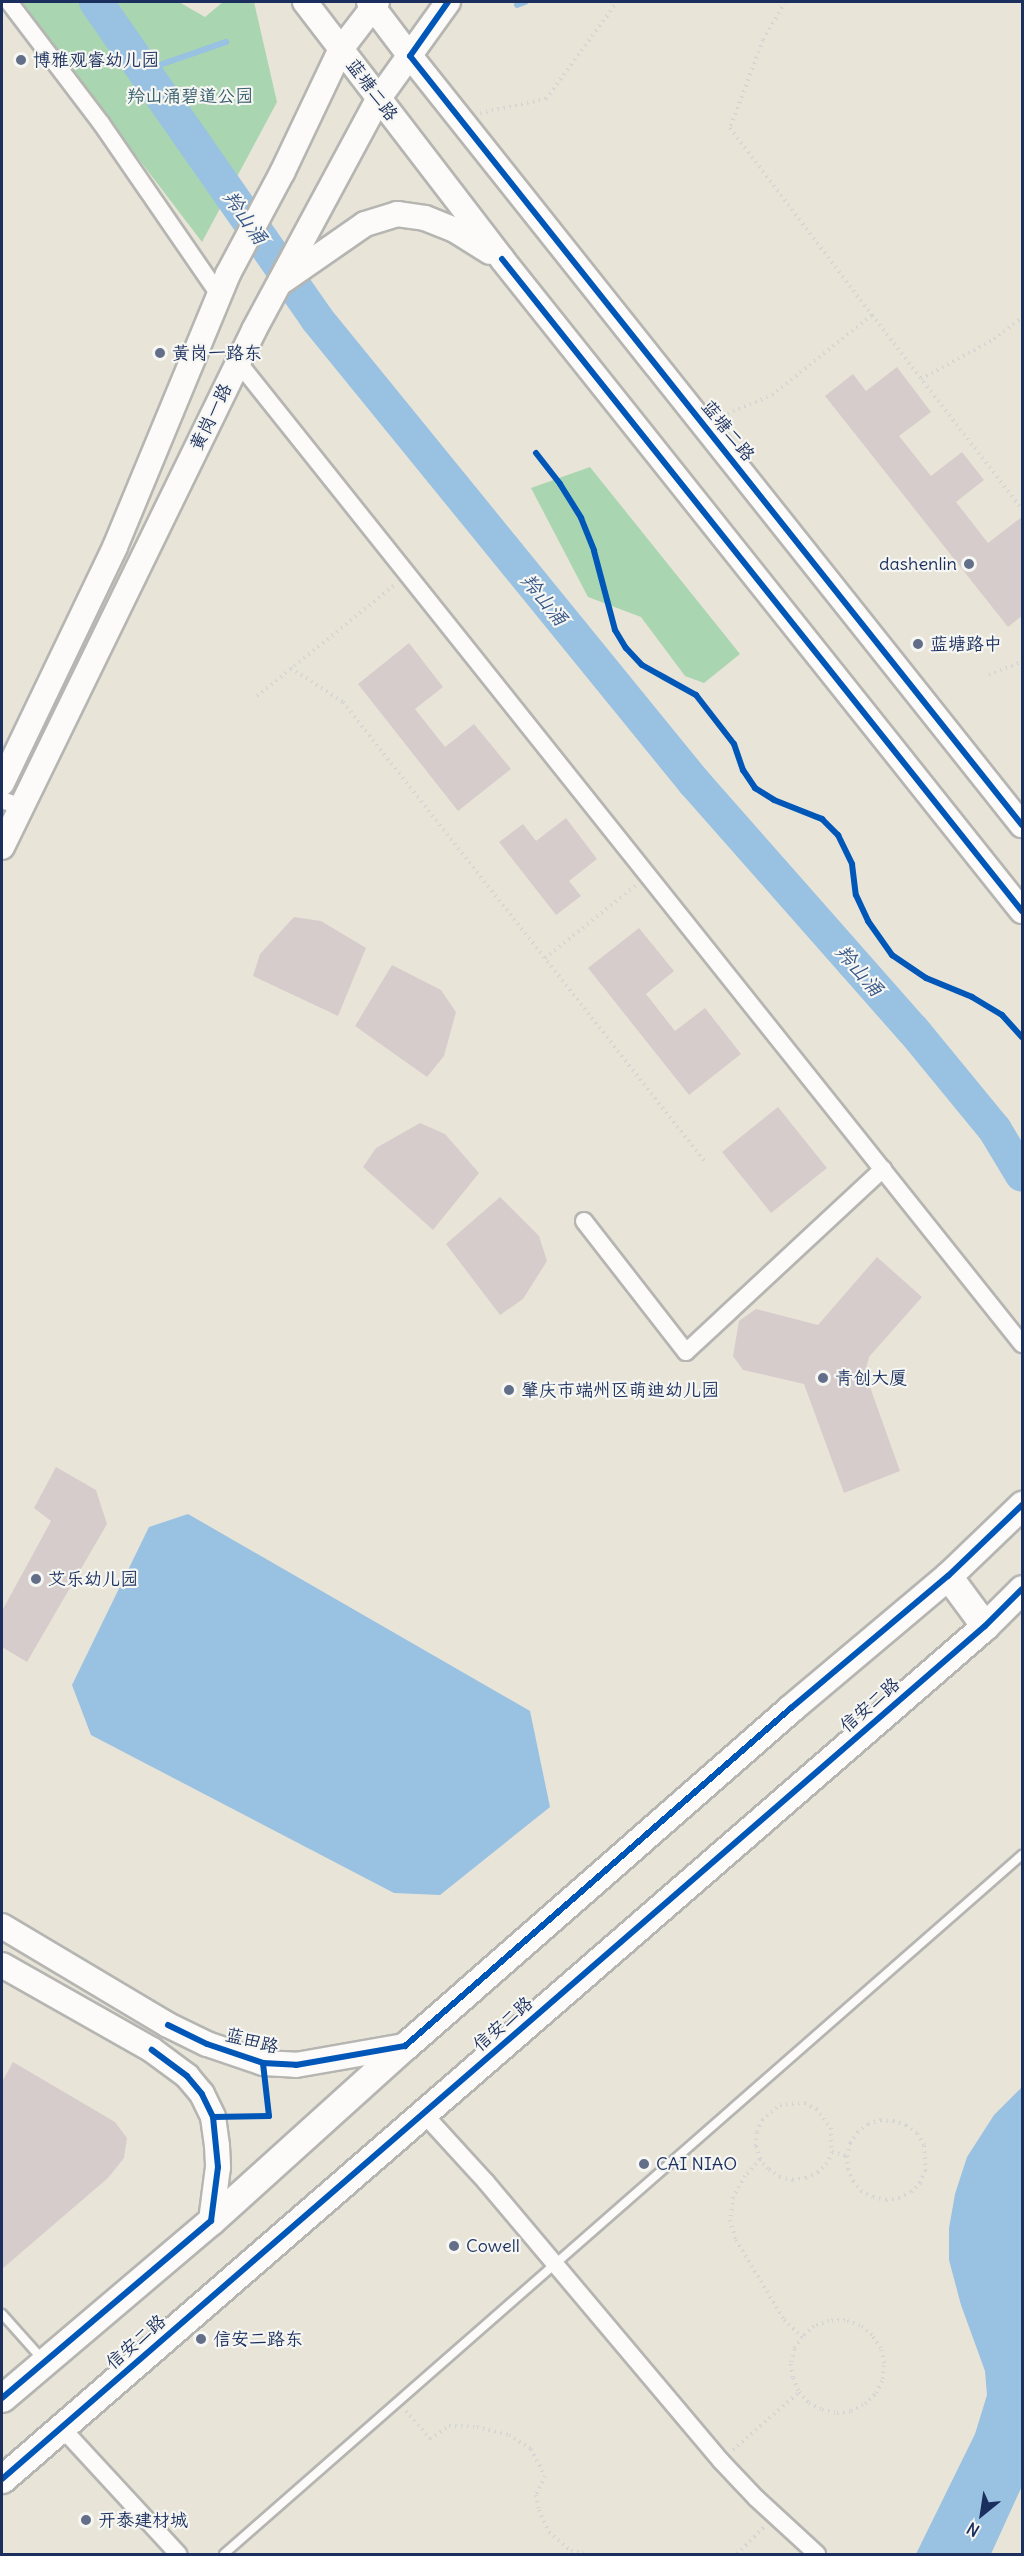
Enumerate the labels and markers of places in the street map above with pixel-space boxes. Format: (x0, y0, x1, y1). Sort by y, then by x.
place label: 博雅观睿幼儿园 (33, 49, 159, 71)
marker: 博雅观睿幼儿园 (14, 53, 28, 67)
place label: 黄岗一路东 (172, 342, 262, 364)
marker: 黄岗一路东 (153, 346, 167, 360)
place label: dashenlin (879, 553, 957, 575)
marker: dashenlin (962, 557, 976, 571)
place label: 蓝塘路中 (930, 633, 1002, 655)
marker: 蓝塘路中 (911, 637, 925, 651)
place label: 青创大厦 (835, 1367, 907, 1389)
marker: 青创大厦 (816, 1371, 830, 1385)
place label: 肇庆市端州区萌迪幼儿园 (521, 1379, 719, 1401)
marker: 肇庆市端州区萌迪幼儿园 (502, 1383, 516, 1397)
place label: 艾乐幼儿园 (48, 1568, 138, 1590)
marker: 艾乐幼儿园 (29, 1572, 43, 1586)
place label: CAI NIAO (656, 2153, 737, 2175)
marker: CAI NIAO (637, 2157, 651, 2171)
place label: Cowell (466, 2235, 520, 2257)
marker: Cowell (447, 2239, 461, 2253)
place label: 信安二路东 (213, 2328, 303, 2350)
marker: 信安二路东 (194, 2332, 208, 2346)
place label: 开泰建材城 (98, 2509, 188, 2531)
marker: 开泰建材城 (79, 2513, 93, 2527)

